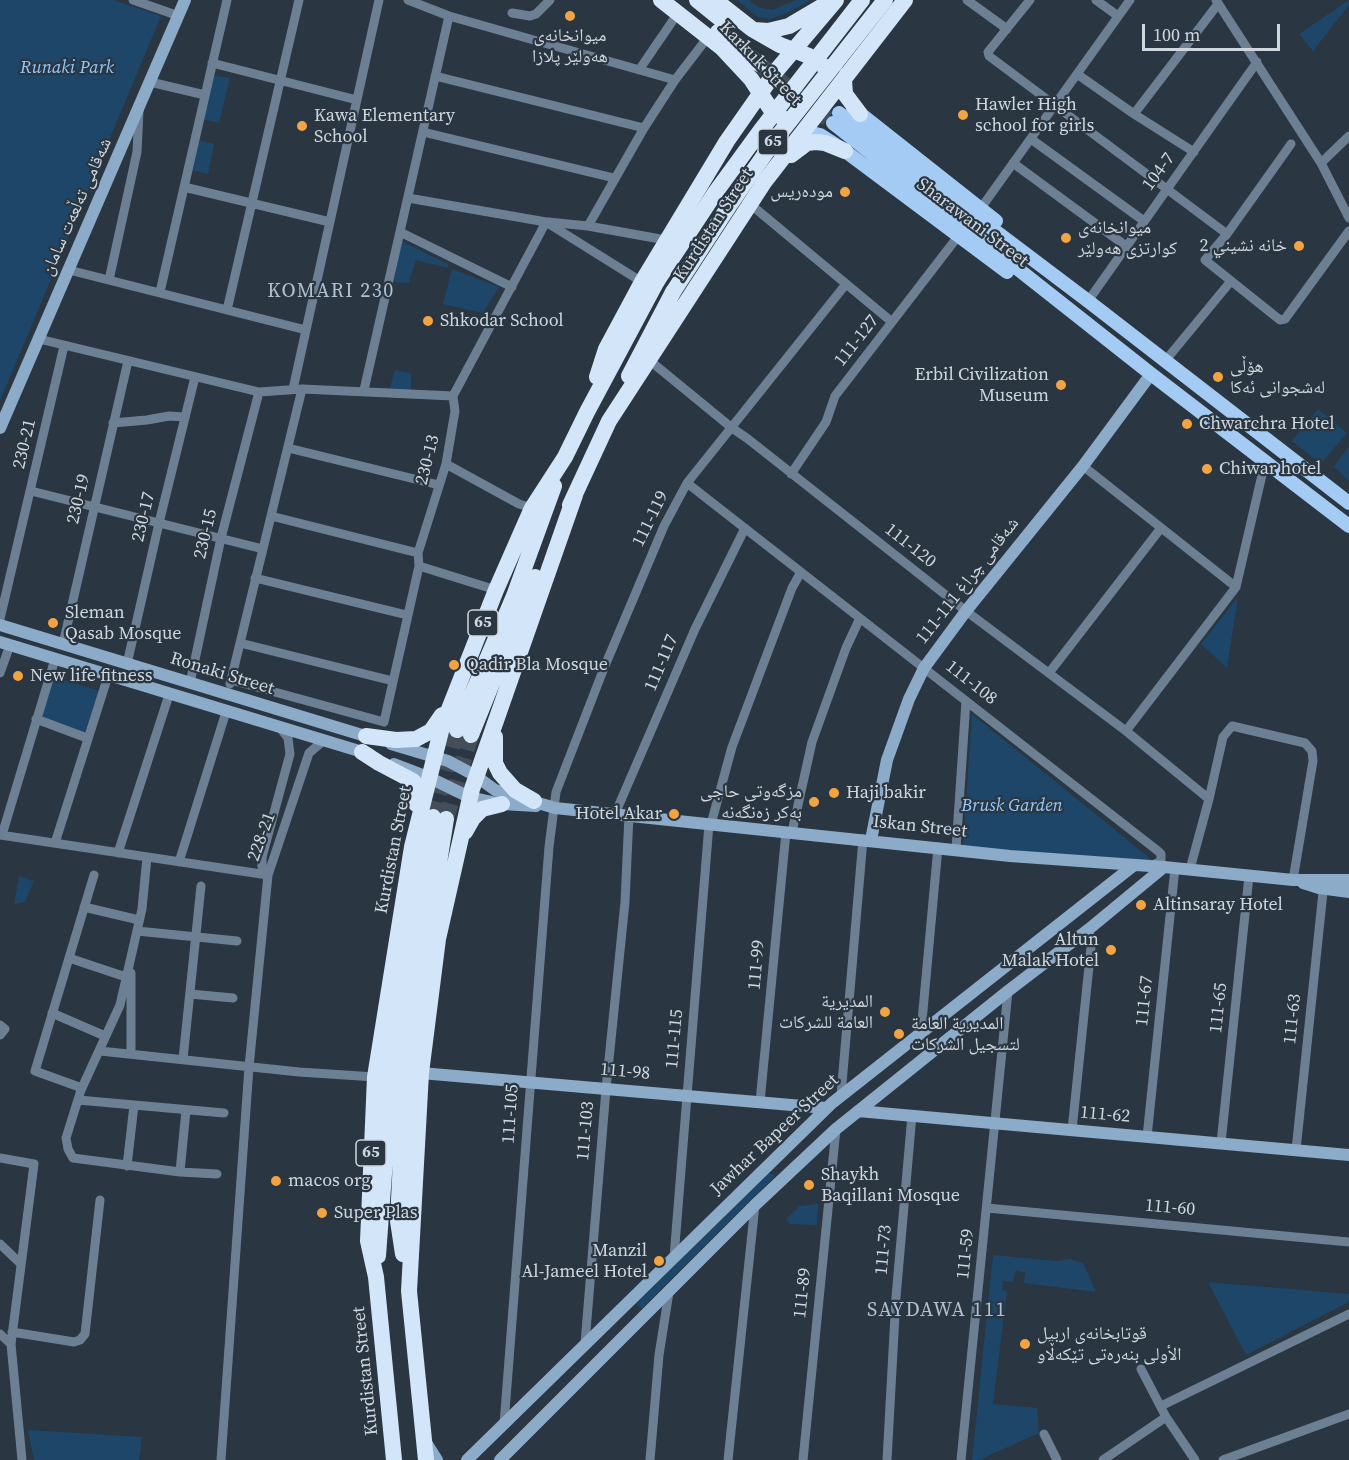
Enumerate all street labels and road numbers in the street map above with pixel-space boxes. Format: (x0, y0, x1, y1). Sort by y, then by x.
street label: Karkuk Street (714, 17, 806, 111)
road number: 65 (758, 129, 788, 155)
street label: شەقامی تەڵعەت سامان (37, 135, 117, 279)
street label: 104-7 (1138, 149, 1180, 195)
street label: Kurdistan Street (670, 165, 758, 285)
street label: Sharawani Street (912, 174, 1032, 272)
street label: 111-127 (830, 311, 884, 371)
street label: 230-21 (9, 417, 41, 471)
street label: 230-13 (411, 433, 445, 487)
street label: 230-19 (63, 472, 95, 526)
street label: 111-119 (628, 487, 674, 551)
street label: 230-17 (128, 490, 160, 544)
street label: 230-15 (190, 507, 222, 561)
street label: شەقامی چراغ 111-111 (912, 513, 1024, 649)
street label: 111-120 (880, 519, 940, 573)
road number: 65 (468, 610, 498, 636)
street label: 111-117 (640, 631, 684, 695)
street label: Ronaki Street (167, 648, 277, 700)
street label: 111-108 (941, 656, 1001, 710)
street label: Kurdistan Street (371, 784, 417, 916)
street label: 228-21 (243, 810, 281, 864)
street label: Iskan Street (872, 811, 968, 843)
street label: 111-99 (744, 939, 770, 991)
street label: 111-67 (1132, 975, 1158, 1027)
street label: 111-65 (1206, 982, 1232, 1034)
street label: 111-63 (1280, 993, 1306, 1045)
street label: 111-115 (662, 1008, 688, 1070)
street label: 111-98 (599, 1059, 651, 1085)
street label: Jawhar Bapeer Street (706, 1070, 844, 1200)
street label: 111-105 (498, 1084, 524, 1144)
street label: 111-103 (573, 1100, 599, 1162)
street label: 111-62 (1079, 1102, 1131, 1128)
road number: 65 (356, 1140, 386, 1166)
street label: 111-60 (1144, 1195, 1196, 1221)
street label: 111-73 (871, 1224, 897, 1276)
street label: 111-59 (953, 1228, 979, 1280)
street label: 111-89 (790, 1267, 816, 1319)
street label: Kurdistan Street (348, 1305, 384, 1437)

